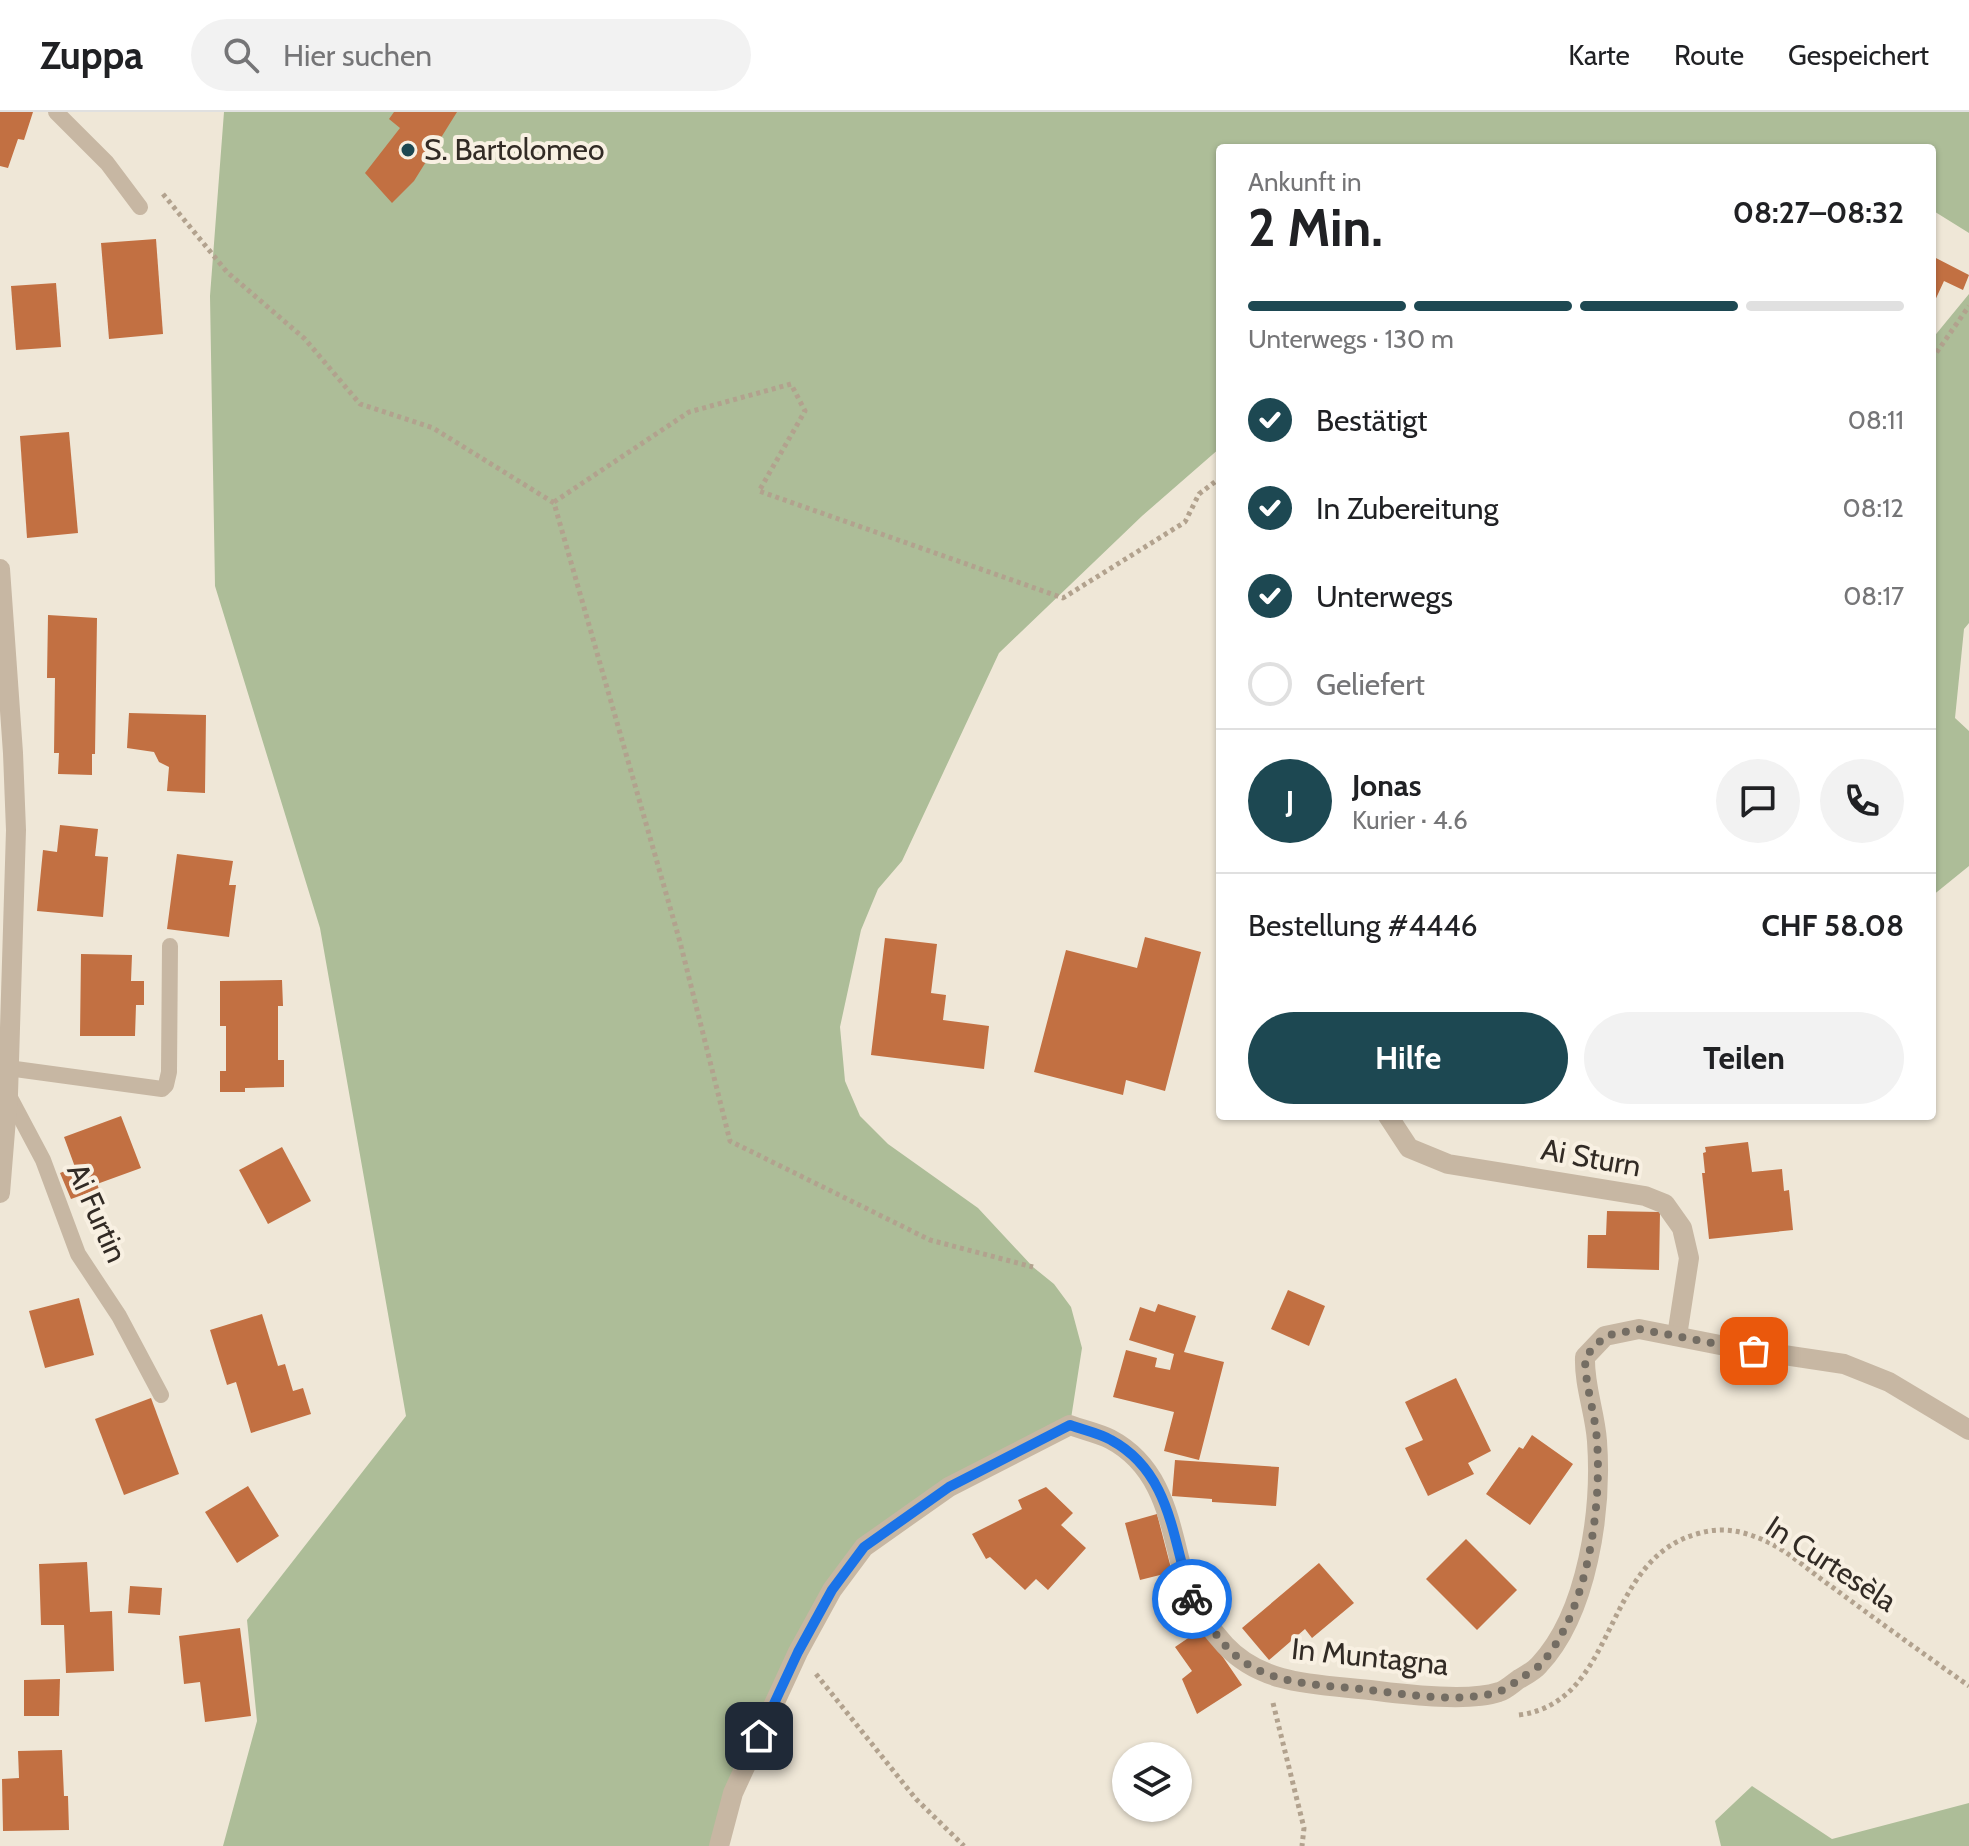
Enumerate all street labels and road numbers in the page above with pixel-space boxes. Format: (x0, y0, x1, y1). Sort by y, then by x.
street label: Ai Sturn (1538, 1131, 1644, 1184)
street label: Ai Furtin (59, 1158, 136, 1268)
street label: In Curtesèla (1759, 1508, 1904, 1620)
street label: In Muntagna (1290, 1630, 1451, 1683)

